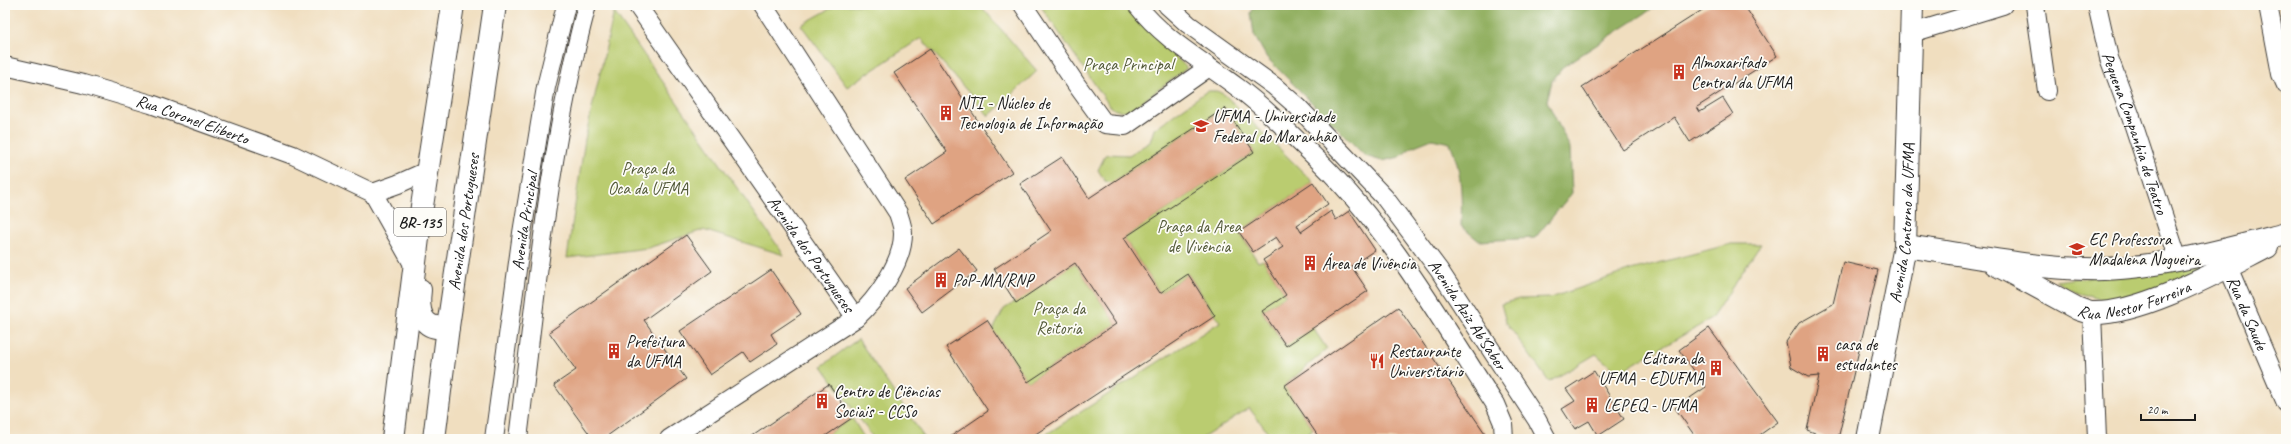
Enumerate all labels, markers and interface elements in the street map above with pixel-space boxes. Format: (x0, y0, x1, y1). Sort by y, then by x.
street label: Pequena Companhia de Teatro (2097, 51, 2173, 218)
place label: Almoxarifado Central da UFMA (1691, 52, 1792, 93)
park label: Praça Principal (1083, 54, 1176, 75)
building icon: Almoxarifado Central da UFMA (1670, 63, 1688, 81)
street label: Rua Coronel Eliberto (133, 90, 253, 150)
place label: NTI - Núcleo de Tecnologia de Informação (958, 93, 1103, 134)
building icon: NTI - Núcleo de Tecnologia de Informação (937, 104, 955, 122)
place label: UFMA - Universidade Federal do Maranhão (1213, 106, 1337, 147)
school or university icon: UFMA - Universidade Federal do Maranhão (1192, 117, 1210, 135)
street label: Avenida Contorno da UFMA (1884, 143, 1919, 305)
street label: Avenida dos Portugueses (444, 150, 484, 292)
park label: Praça da Oca da UFMA (608, 158, 689, 199)
street label: Avenida Principal (507, 167, 543, 272)
street label: Avenida dos Portugueses (763, 192, 860, 318)
road number: BR-135 (394, 208, 446, 236)
park label: Praça da Area de Vivência (1157, 216, 1243, 257)
place label: EC Professora Madalena Nogueira (2089, 229, 2202, 270)
school or university icon: EC Professora Madalena Nogueira (2068, 240, 2086, 258)
place label: Área de Vivência (1322, 252, 1417, 274)
building icon: Área de Vivência (1301, 254, 1319, 272)
street label: Avenida Aziz Ab'Saber (1424, 255, 1512, 375)
place label: PoP-MA/RNP (953, 270, 1036, 291)
building icon: PoP-MA/RNP (932, 271, 950, 289)
street label: Rua da Saude (2222, 273, 2273, 354)
street label: Rua Nestor Ferreira (2075, 276, 2195, 324)
park label: Praça da Reitoria (1033, 298, 1086, 339)
place label: Prefeitura da UFMA (626, 331, 685, 372)
place label: casa de estudantes (1835, 334, 1899, 375)
place label: Restaurante Universitário (1389, 341, 1465, 382)
building icon: Prefeitura da UFMA (605, 342, 623, 360)
building icon: casa de estudantes (1814, 345, 1832, 363)
place label: Editora da UFMA - EDUFMA (1599, 348, 1706, 389)
restaurant icon: Restaurante Universitário (1368, 352, 1386, 370)
building icon: Editora da UFMA - EDUFMA (1707, 359, 1725, 377)
place label: Centro de Ciências Sociais - CCSo (834, 381, 942, 422)
building icon: Centro de Ciências Sociais - CCSo (813, 392, 831, 410)
place label: LEPEQ - UFMA (1604, 395, 1697, 416)
building icon: LEPEQ - UFMA (1583, 396, 1601, 414)
scale bar (2141, 396, 2195, 422)
text: 20 m (2147, 402, 2169, 418)

